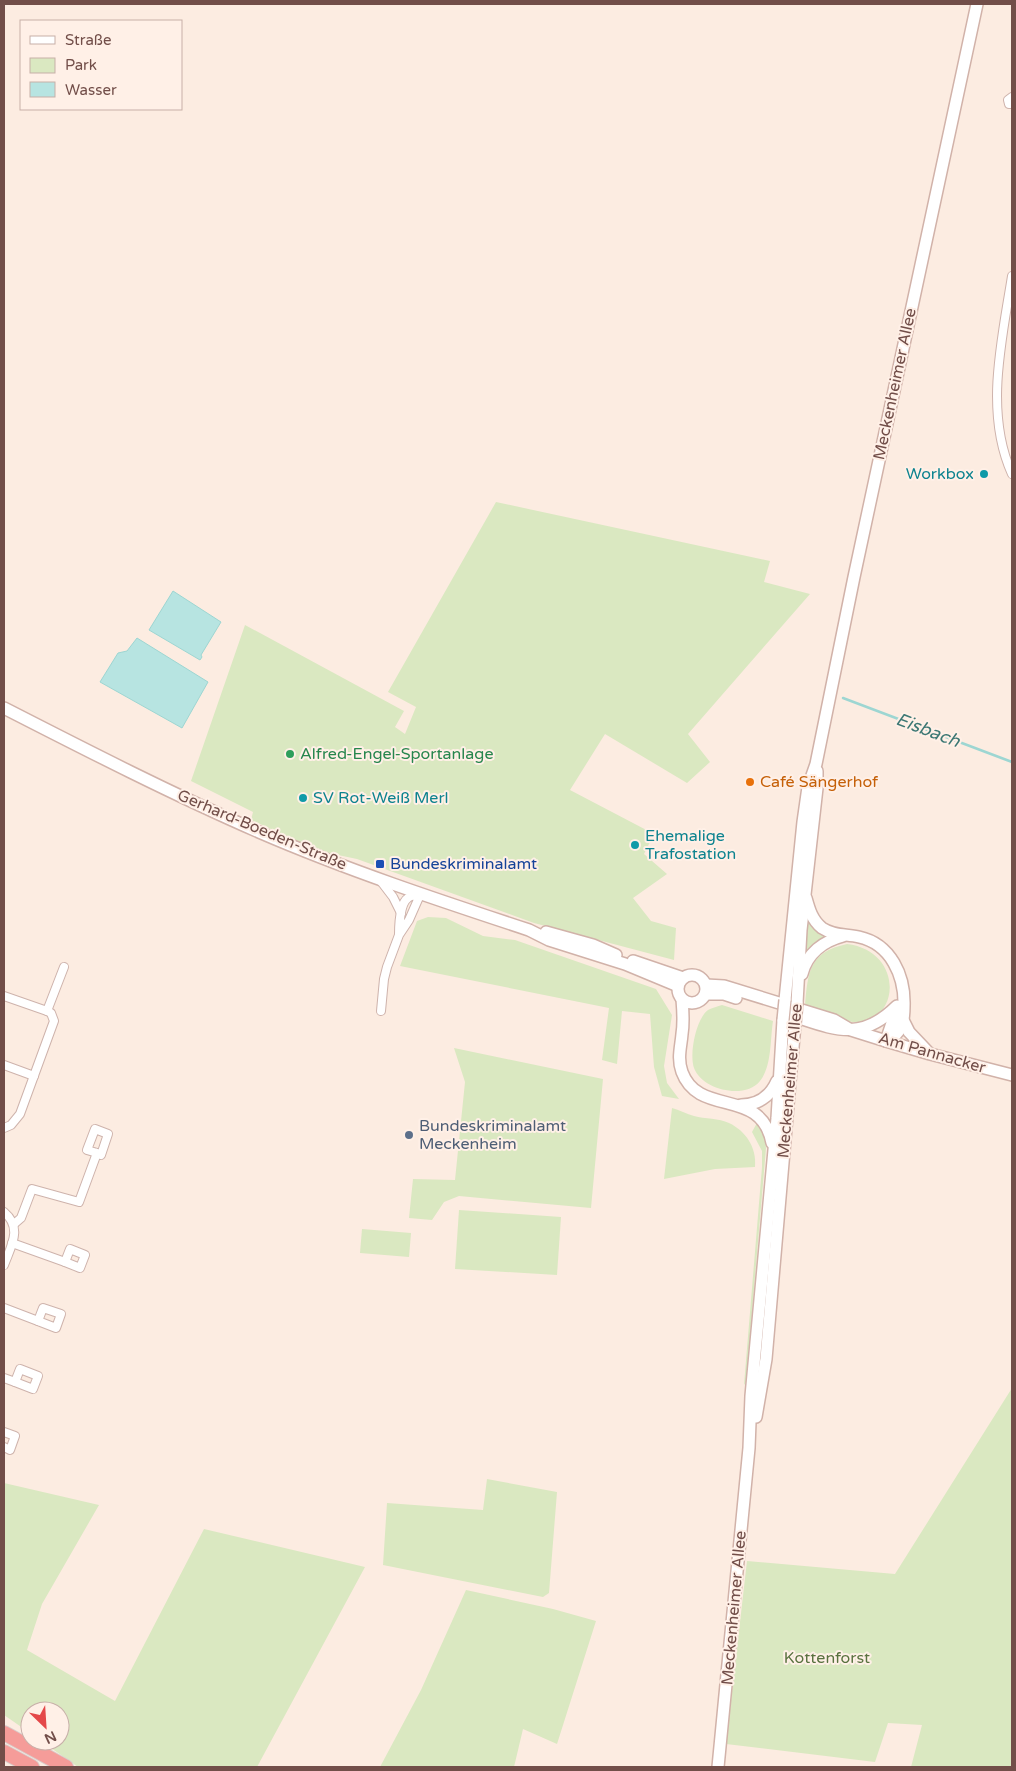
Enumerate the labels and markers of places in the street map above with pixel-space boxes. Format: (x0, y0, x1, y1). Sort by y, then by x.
place label: Workbox (906, 464, 974, 484)
marker: Workbox (978, 468, 990, 480)
place label: Alfred-Engel-Sportanlage (300, 744, 493, 764)
marker: Alfred-Engel-Sportanlage (284, 748, 296, 760)
place label: Café Sängerhof (760, 772, 879, 792)
marker: Café Sängerhof (744, 776, 756, 788)
place label: SV Rot-Weiß Merl (313, 788, 449, 808)
marker: SV Rot-Weiß Merl (297, 792, 309, 804)
place label: Ehemalige Trafostation (645, 826, 736, 864)
marker: Ehemalige Trafostation (629, 839, 641, 851)
place label: Bundeskriminalamt (390, 854, 537, 874)
marker: Bundeskriminalamt (374, 858, 386, 870)
place label: Bundeskriminalamt Meckenheim (419, 1116, 566, 1154)
marker: Bundeskriminalamt Meckenheim (403, 1129, 415, 1141)

